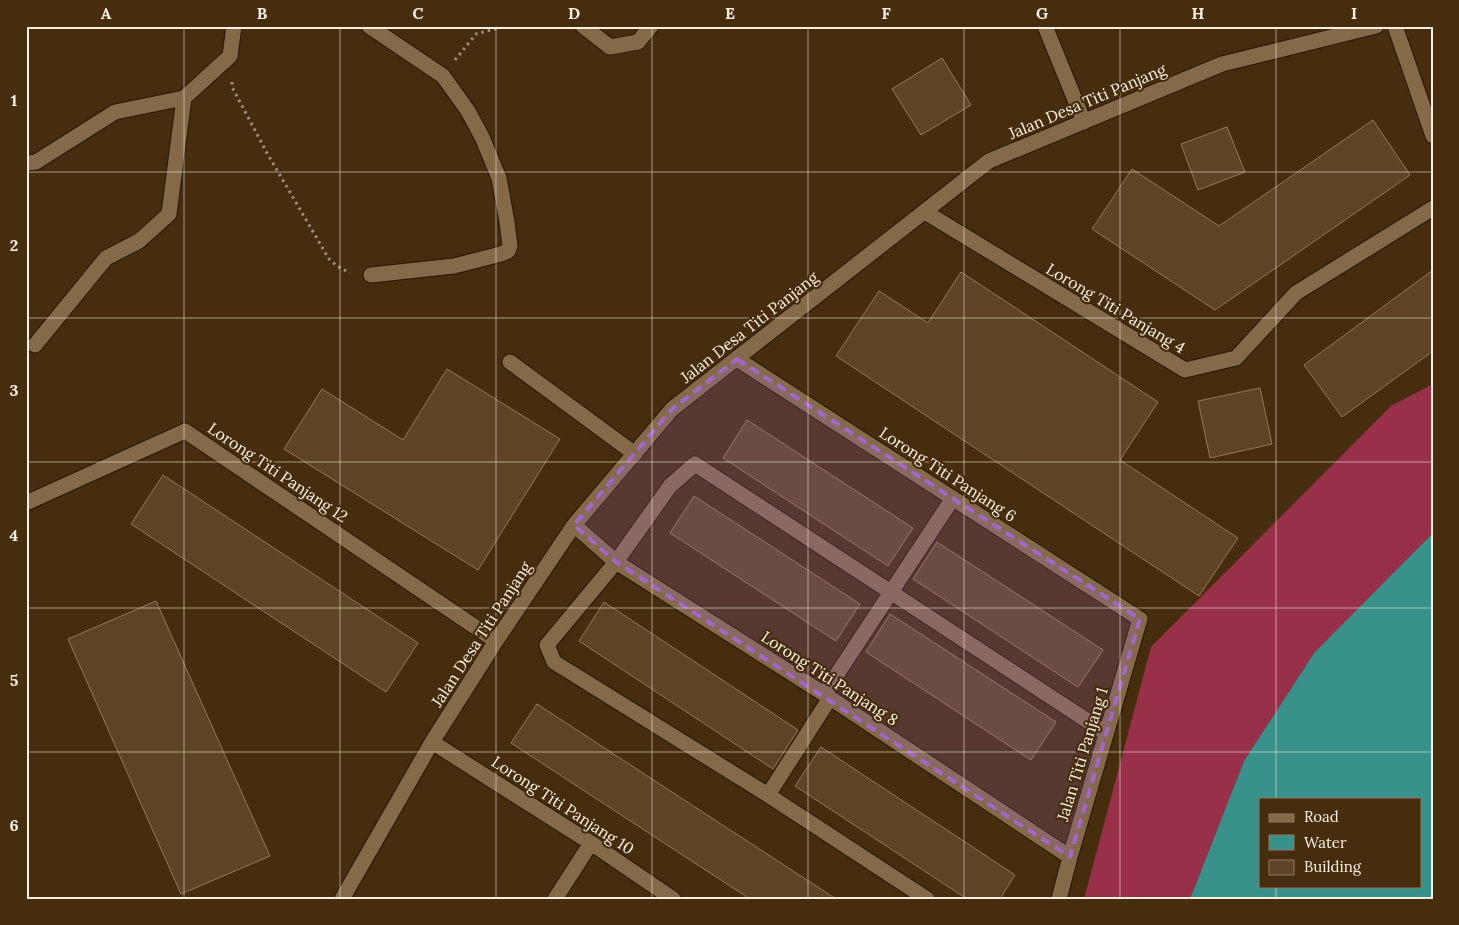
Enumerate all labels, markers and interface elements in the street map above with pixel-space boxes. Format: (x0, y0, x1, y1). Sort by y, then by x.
text: A (101, 3, 112, 23)
text: B (257, 3, 268, 23)
text: C (412, 3, 424, 23)
text: D (568, 3, 580, 23)
text: E (725, 3, 735, 23)
text: F (881, 3, 891, 23)
text: G (1036, 3, 1048, 23)
text: H (1192, 3, 1205, 23)
text: I (1351, 3, 1357, 23)
street label: Jalan Desa Titi Panjang (1004, 58, 1170, 144)
text: 1 (11, 90, 17, 110)
text: 2 (10, 235, 18, 255)
street label: Lorong Titi Panjang 4 (1043, 259, 1189, 358)
street label: Jalan Desa Titi Panjang (675, 266, 823, 388)
text: 3 (10, 380, 19, 400)
street label: Lorong Titi Panjang 12 (204, 418, 352, 526)
street label: Lorong Titi Panjang 6 (876, 422, 1020, 526)
text: 4 (10, 525, 19, 545)
street label: Jalan Desa Titi Panjang (426, 557, 536, 711)
street label: Lorong Titi Panjang 8 (758, 626, 902, 730)
text: 5 (10, 670, 19, 690)
street label: Jalan Titi Panjang 1 (1052, 684, 1112, 824)
street label: Lorong Titi Panjang 10 (488, 751, 638, 859)
legend (1259, 798, 1422, 888)
text: Road (1304, 807, 1339, 826)
text: 6 (9, 815, 19, 835)
text: Water (1304, 833, 1347, 852)
text: Building (1304, 857, 1362, 876)

